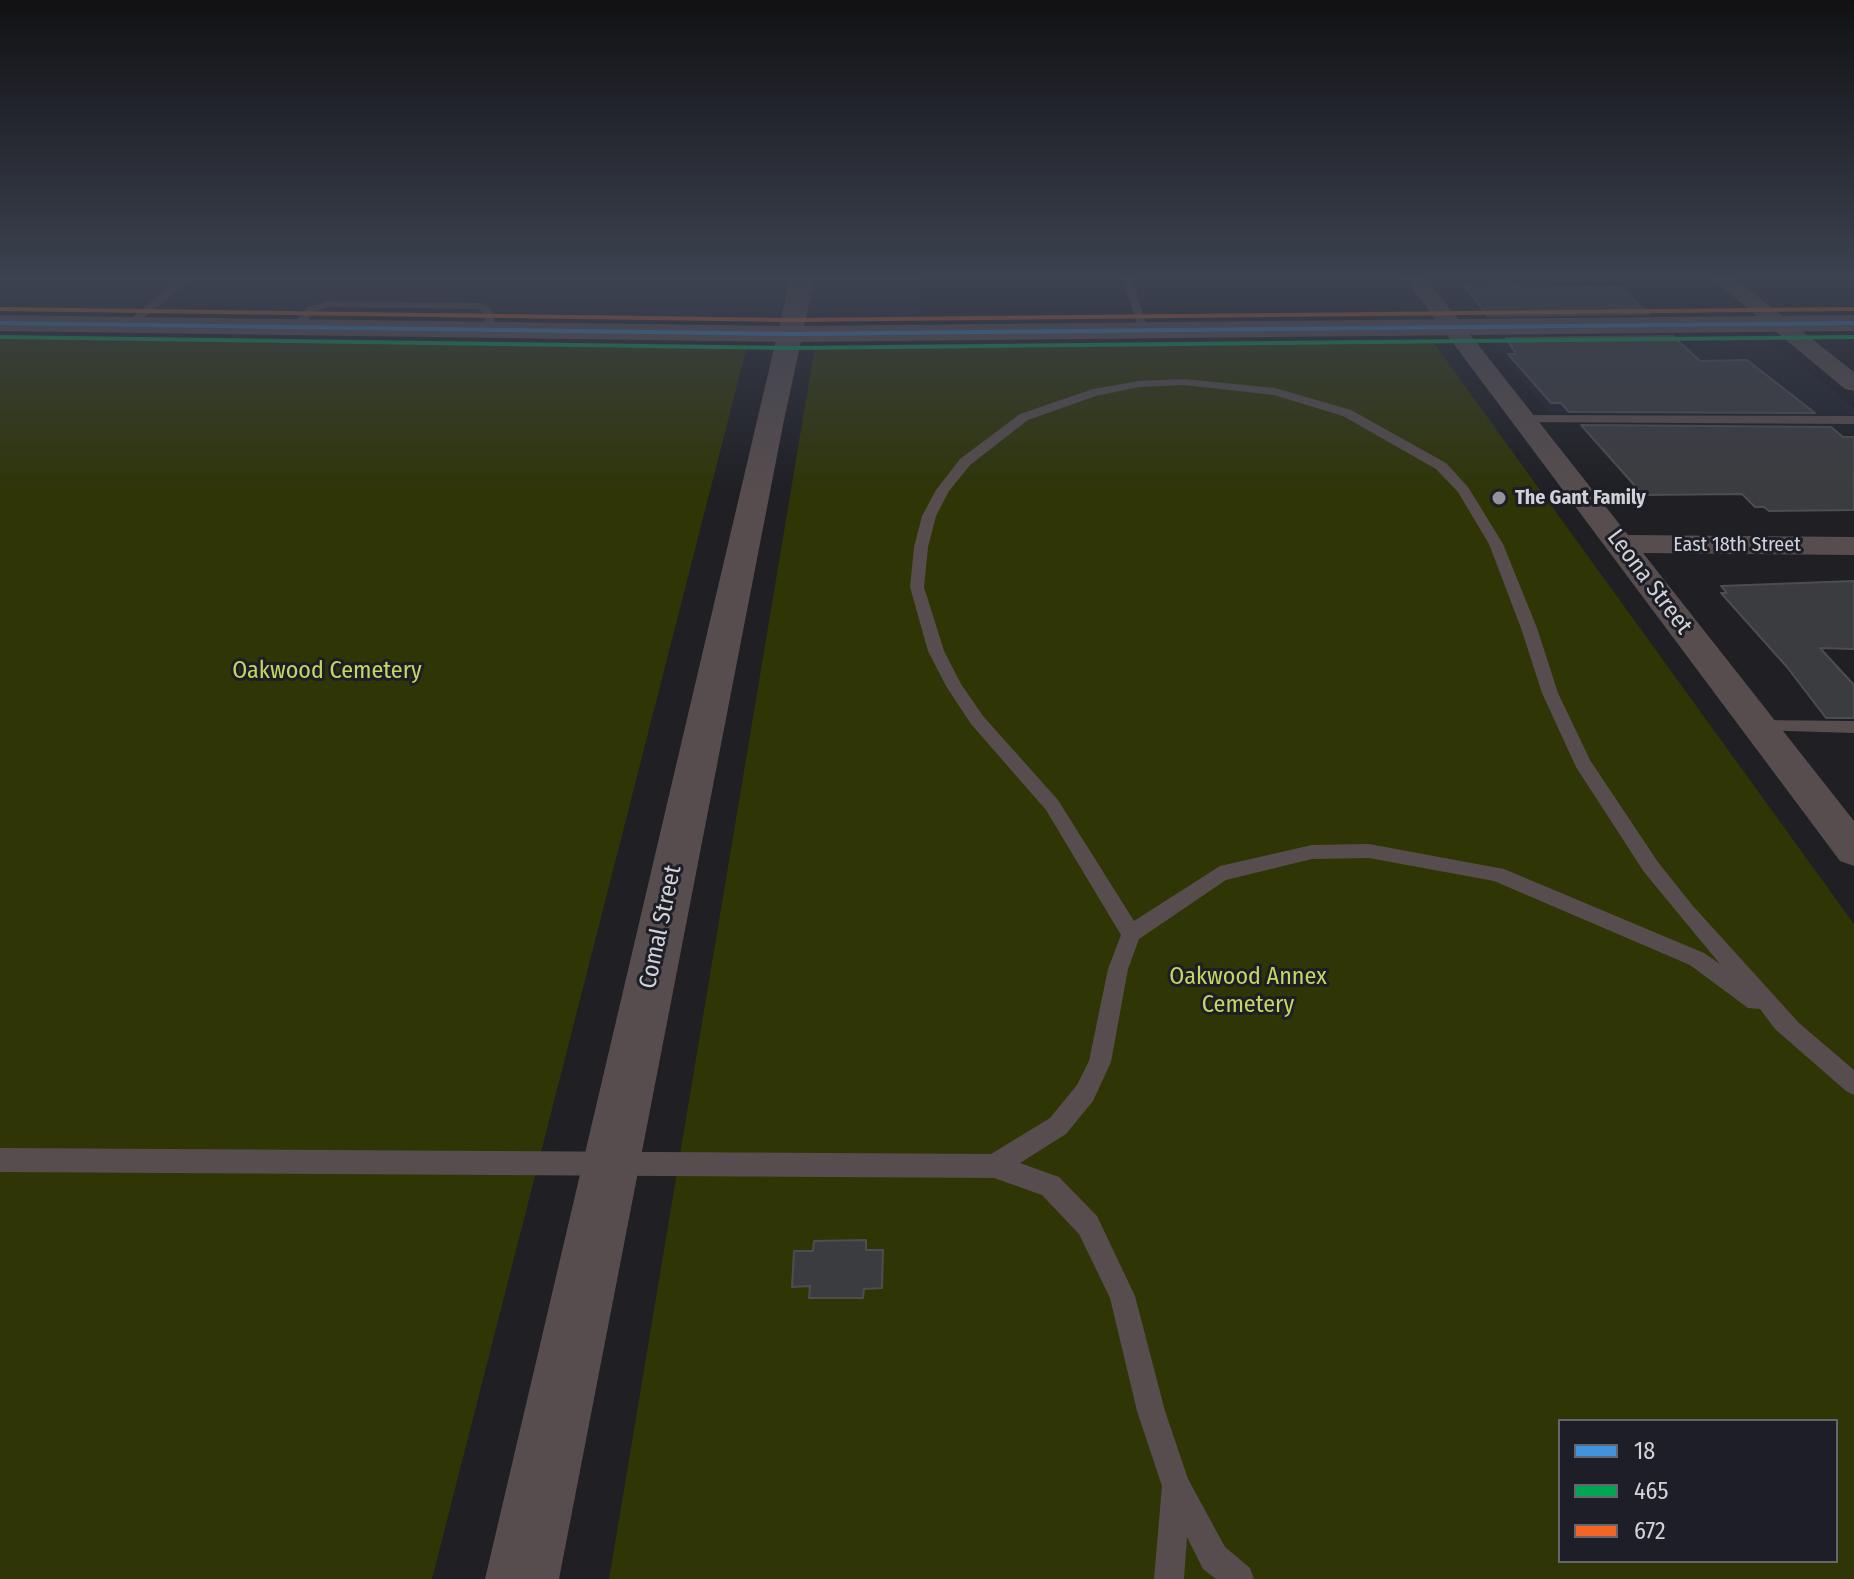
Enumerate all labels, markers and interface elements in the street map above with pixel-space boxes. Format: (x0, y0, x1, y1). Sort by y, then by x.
place label: The Gant Family (1515, 486, 1646, 510)
marker: The Gant Family (1490, 489, 1508, 507)
street label: Leona Street (1600, 524, 1698, 640)
street label: East 18th Street (1673, 533, 1801, 557)
park label: Oakwood Cemetery (232, 657, 422, 685)
street label: Comal Street (634, 863, 688, 991)
park label: Oakwood Annex Cemetery (1169, 963, 1327, 1019)
legend (1558, 1419, 1838, 1563)
text: 18 (1634, 1437, 1655, 1465)
text: 465 (1634, 1477, 1668, 1505)
text: 672 (1634, 1517, 1665, 1545)

